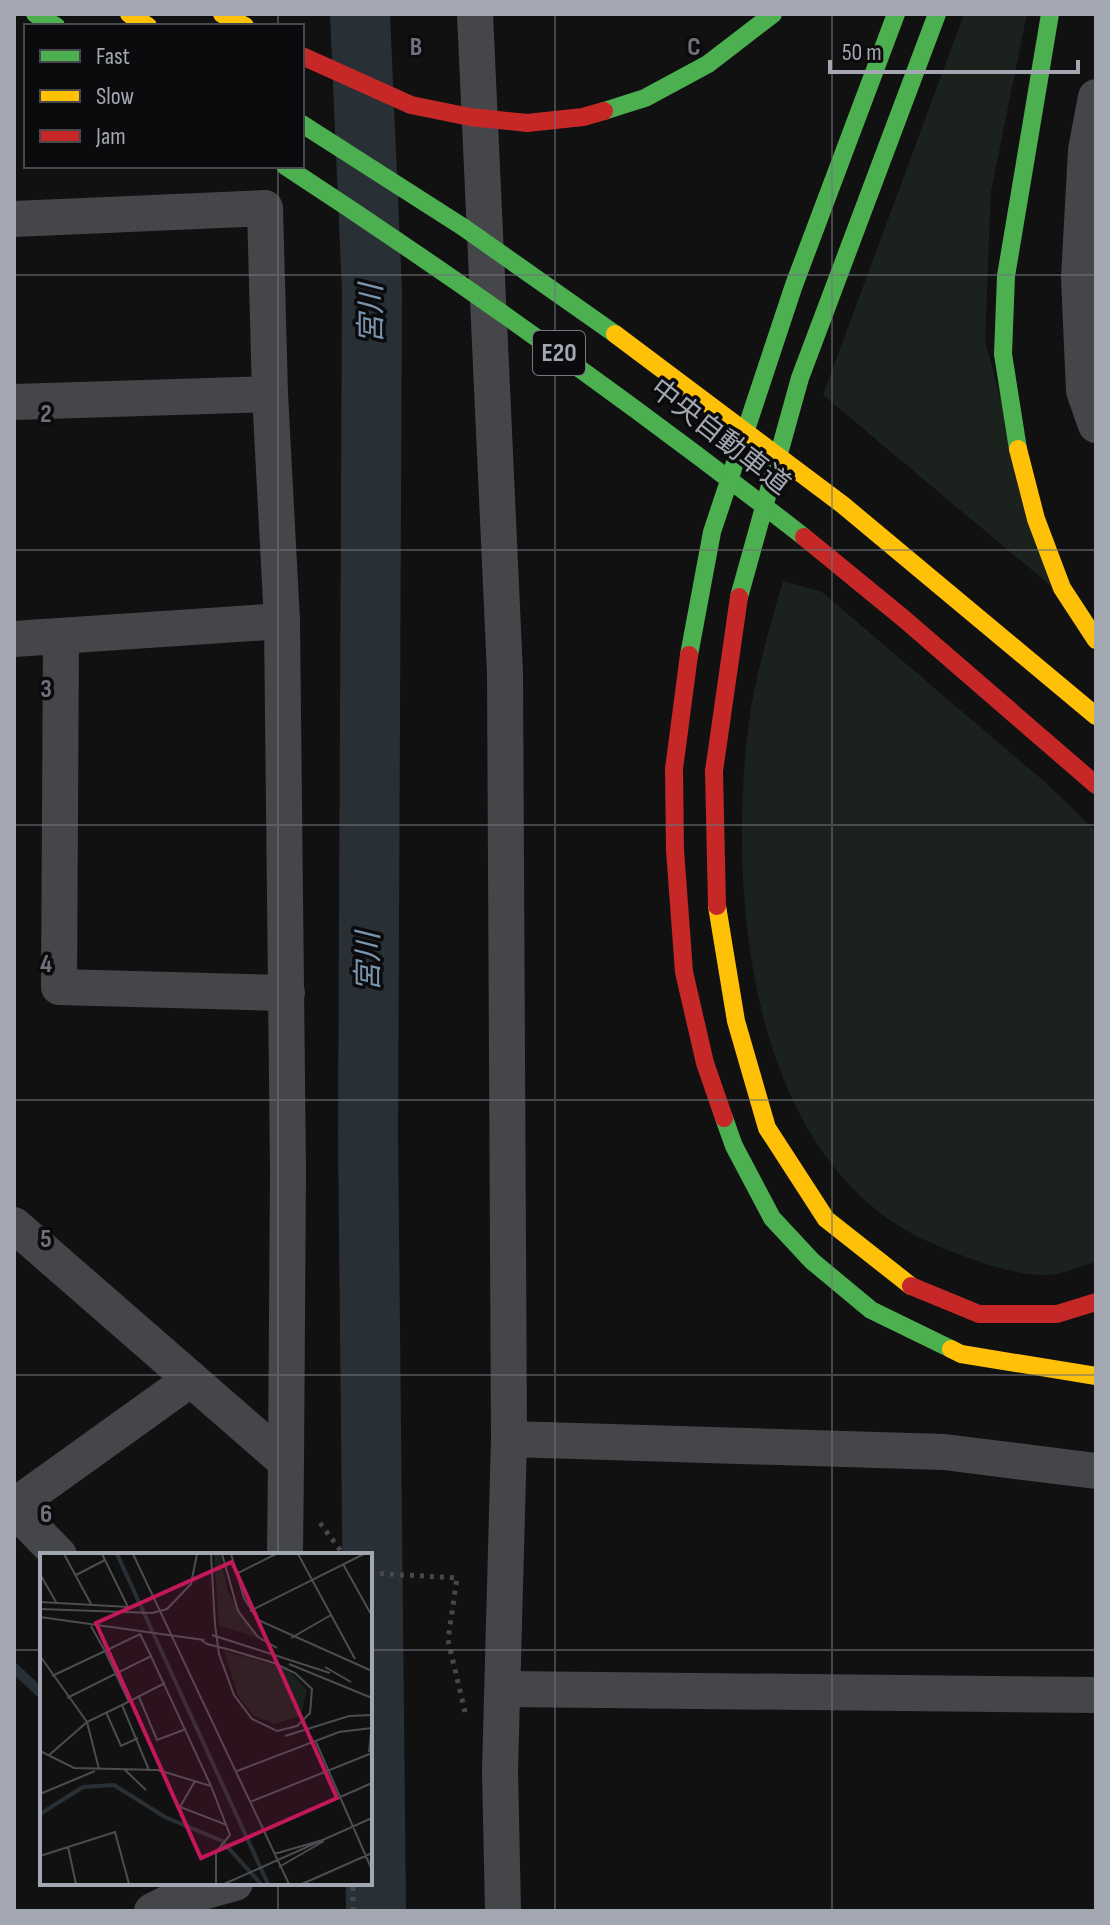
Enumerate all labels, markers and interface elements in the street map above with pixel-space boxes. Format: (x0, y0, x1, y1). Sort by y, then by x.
legend (24, 24, 304, 168)
scale bar (830, 24, 1078, 74)
text: B (410, 32, 422, 63)
text: C (687, 32, 701, 63)
text: 50 m (842, 38, 882, 67)
text: Fast (96, 42, 130, 71)
text: Slow (96, 82, 134, 111)
text: Jam (95, 122, 126, 151)
water label: 宮川 (354, 281, 390, 344)
road number: E20 (533, 331, 585, 375)
street label: 中央自動車道 (644, 372, 796, 502)
text: 2 (40, 399, 52, 430)
text: 3 (40, 674, 52, 705)
water label: 宮川 (351, 929, 387, 992)
text: 4 (40, 949, 52, 980)
text: 5 (40, 1224, 52, 1255)
text: 6 (40, 1499, 52, 1530)
inset map (40, 1553, 372, 1885)

